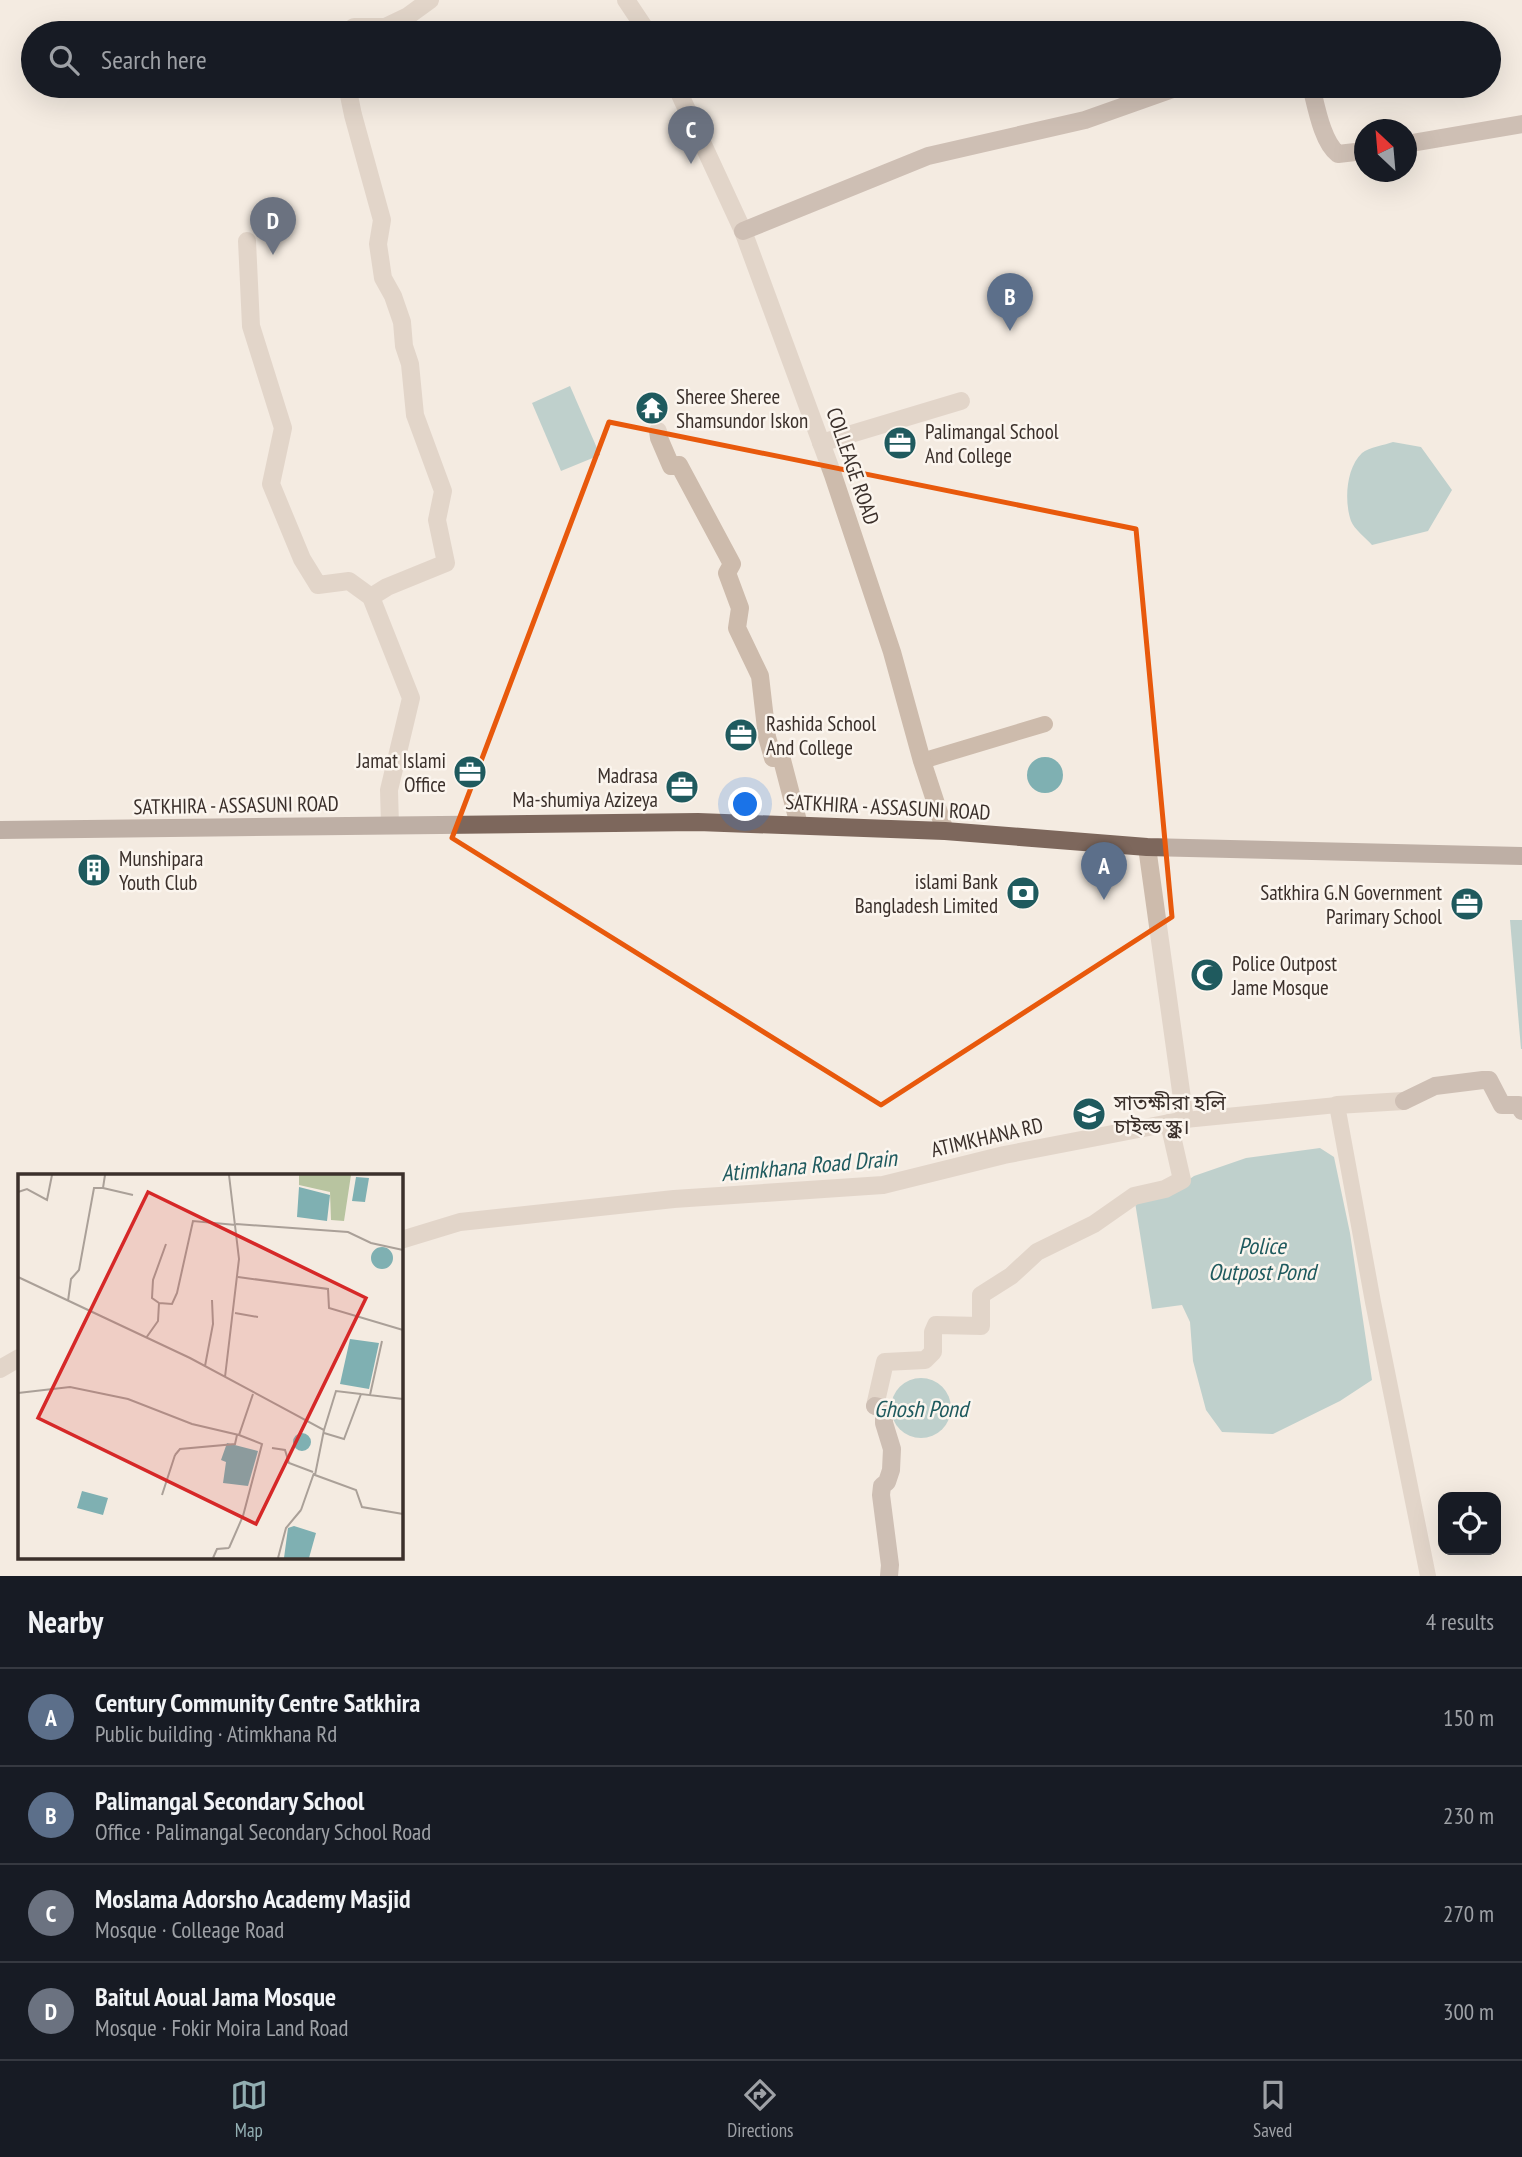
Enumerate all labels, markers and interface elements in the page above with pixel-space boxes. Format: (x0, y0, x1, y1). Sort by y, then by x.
search box (21, 21, 1501, 98)
icon: search (45, 41, 83, 79)
text: Search here (101, 43, 207, 76)
pin: C (668, 106, 714, 164)
north arrow (1354, 119, 1417, 182)
pin: D (250, 197, 296, 255)
pin: B (987, 273, 1033, 331)
place label: Sheree Sheree Shamsundor Iskon (676, 383, 808, 434)
temple icon: Sheree Sheree Shamsundor Iskon (633, 389, 671, 427)
street label: COLLEAGE ROAD (820, 404, 886, 528)
place label: Palimangal School And College (925, 418, 1059, 469)
office icon: Palimangal School And College (881, 424, 919, 462)
place label: Rashida School And College (766, 710, 876, 761)
office icon: Rashida School And College (722, 716, 760, 754)
place label: Jamat Islami Office (356, 747, 446, 798)
office icon: Jamat Islami Office (451, 753, 489, 791)
place label: Madrasa Ma-shumiya Azizeya (513, 762, 658, 813)
office icon: Madrasa Ma-shumiya Azizeya (663, 768, 701, 806)
your location (728, 787, 762, 821)
street label: SATKHIRA - ASSASUNI ROAD (785, 788, 991, 826)
street label: SATKHIRA - ASSASUNI ROAD (133, 790, 339, 820)
pin: A (1081, 842, 1127, 900)
place label: Munshipara Youth Club (119, 845, 203, 896)
building icon: Munshipara Youth Club (75, 851, 113, 889)
place label: islami Bank Bangladesh Limited (855, 868, 998, 919)
bank icon: islami Bank Bangladesh Limited (1004, 874, 1042, 912)
place label: Satkhira G.N Government Parimary School (1260, 879, 1442, 930)
office icon: Satkhira G.N Government Parimary School (1448, 885, 1486, 923)
place label: Police Outpost Jame Mosque (1231, 950, 1337, 1001)
mosque icon: Police Outpost Jame Mosque (1188, 956, 1226, 994)
place label: সাতক্ষীরা হলি চাইল্ড স্কুল। (1113, 1089, 1226, 1140)
school or university icon: সাতক্ষীরা হলি চাইল্ড স্কুল। (1070, 1095, 1108, 1133)
street label: ATIMKHANA RD (928, 1111, 1046, 1163)
water label: Atimkhana Road Drain (720, 1143, 900, 1187)
inset map (18, 1174, 402, 1559)
water label: Police Outpost Pond (1208, 1231, 1319, 1286)
water label: Ghosh Pond (874, 1394, 971, 1423)
map controls (1438, 1492, 1501, 1555)
button: locate (1438, 1492, 1501, 1555)
text: Nearby (28, 1602, 103, 1641)
text: 4 results (1426, 1607, 1494, 1636)
text: Century Community Centre Satkhira (95, 1686, 420, 1719)
text: A (45, 1703, 57, 1732)
text: 150 m (1443, 1703, 1494, 1732)
text: Public building · Atimkhana Rd (95, 1719, 337, 1748)
text: Palimangal Secondary School (95, 1784, 364, 1817)
text: B (45, 1801, 57, 1830)
text: 230 m (1443, 1801, 1494, 1830)
text: Office · Palimangal Secondary School Road (95, 1817, 431, 1846)
text: Moslama Adorsho Academy Masjid (95, 1882, 411, 1915)
text: C (46, 1899, 56, 1928)
text: 270 m (1443, 1899, 1494, 1928)
text: Mosque · Colleage Road (95, 1915, 284, 1944)
text: Baitul Aoual Jama Mosque (95, 1980, 336, 2013)
text: D (45, 1997, 57, 2026)
text: 300 m (1443, 1997, 1494, 2026)
text: Mosque · Fokir Moira Land Road (95, 2013, 349, 2042)
tab: Map (230, 2076, 268, 2142)
tab: Directions (727, 2076, 793, 2142)
tab: Saved (1253, 2076, 1292, 2142)

